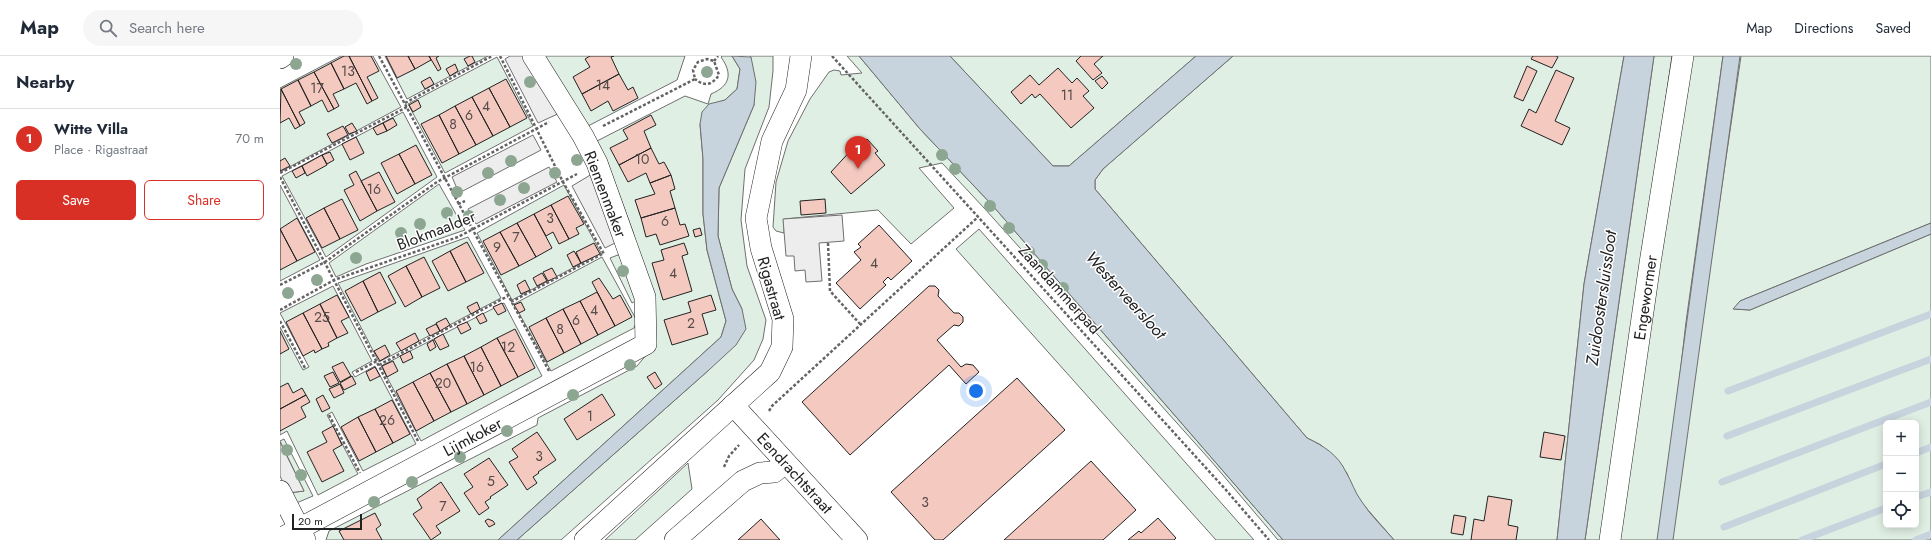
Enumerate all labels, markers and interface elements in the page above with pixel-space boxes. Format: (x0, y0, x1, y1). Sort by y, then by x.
search box (83, 10, 363, 46)
text: Map (20, 14, 59, 41)
icon: search (97, 17, 119, 39)
text: Search here (129, 17, 205, 39)
text: Map (1746, 18, 1772, 38)
text: Directions (1794, 18, 1854, 38)
text: Saved (1876, 18, 1911, 38)
house number: 13 (341, 61, 355, 81)
text: Nearby (16, 70, 74, 94)
house number: 14 (596, 75, 610, 95)
house number: 17 (310, 78, 324, 98)
house number: 11 (1061, 85, 1073, 105)
house number: 4 (482, 96, 490, 116)
house number: 6 (465, 105, 473, 125)
house number: 8 (449, 114, 457, 134)
text: Witte Villa (54, 118, 128, 140)
text: 1 (26, 129, 32, 148)
text: 70 m (235, 129, 264, 148)
pin: 1 (845, 136, 871, 169)
text: Place · Rigastraat (54, 140, 148, 159)
street label: Riemenmaker (578, 147, 633, 241)
house number: 10 (635, 149, 649, 169)
house number: 16 (367, 179, 381, 199)
button: Save (16, 180, 136, 220)
button: Share (144, 180, 264, 220)
street label: Blokmaalder (393, 205, 479, 256)
house number: 3 (546, 208, 554, 228)
house number: 6 (661, 211, 669, 231)
house number: 7 (512, 227, 520, 247)
water label: Zuidoostersluissloot (1580, 228, 1622, 368)
house number: 9 (493, 237, 501, 257)
street label: Zaandammerpad (1013, 239, 1106, 339)
water label: Westerveersloot (1080, 246, 1173, 345)
house number: 4 (870, 253, 878, 273)
street label: Engewormer (1628, 253, 1663, 342)
street label: Rigastraat (752, 254, 792, 323)
house number: 4 (669, 263, 677, 283)
house number: 4 (590, 300, 598, 320)
house number: 25 (314, 307, 330, 327)
house number: 6 (572, 310, 580, 330)
house number: 2 (687, 313, 695, 333)
house number: 8 (556, 319, 564, 339)
house number: 12 (501, 337, 515, 357)
house number: 16 (470, 357, 484, 377)
house number: 20 (435, 373, 451, 393)
your location (966, 381, 986, 401)
house number: 1 (587, 406, 593, 426)
house number: 26 (379, 410, 395, 430)
street label: Lijmkoker (439, 412, 507, 462)
map controls (1883, 420, 1919, 528)
button: + (1883, 420, 1919, 456)
street label: Eendrachtstraat (752, 427, 838, 519)
house number: 3 (535, 446, 543, 466)
button: − (1883, 456, 1919, 492)
house number: 5 (487, 471, 495, 491)
house number: 3 (921, 492, 929, 512)
button: locate (1883, 492, 1919, 528)
house number: 7 (439, 496, 447, 516)
scale bar (292, 512, 362, 531)
text: 20 m (298, 513, 323, 529)

